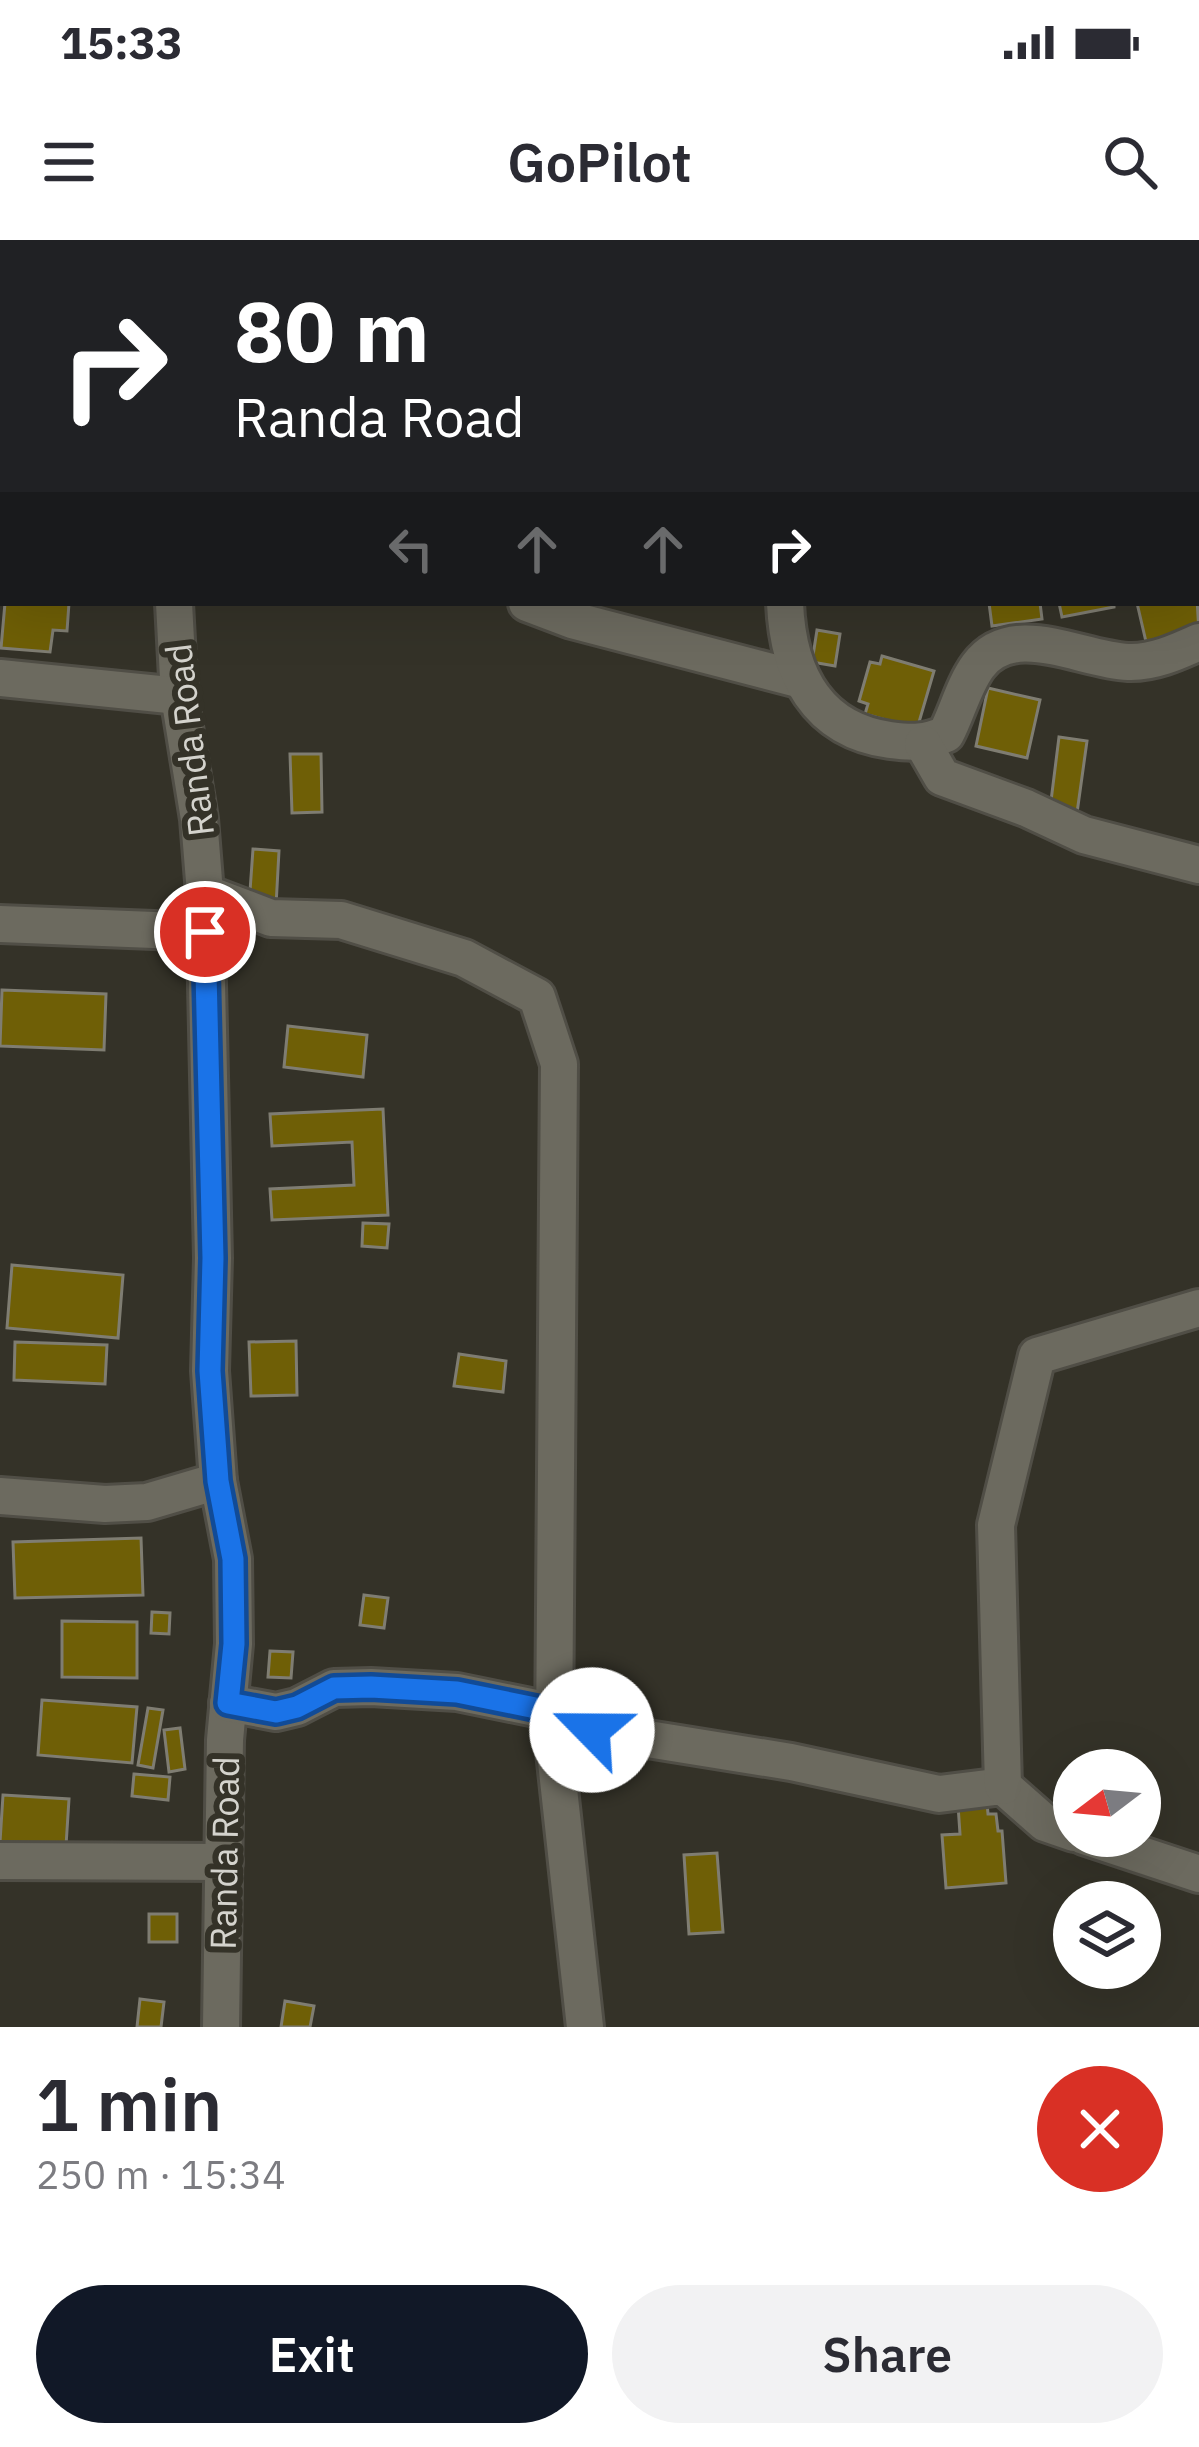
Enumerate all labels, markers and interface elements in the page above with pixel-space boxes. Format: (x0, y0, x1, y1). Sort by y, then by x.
text: 15:33 (60, 13, 183, 71)
text: GoPilot (507, 127, 692, 197)
icon: menu (36, 129, 102, 195)
icon: search (1097, 129, 1163, 195)
text: 80 m (234, 276, 430, 385)
icon: right (36, 288, 192, 444)
text: Randa Road (234, 382, 525, 452)
icon: left (378, 516, 444, 582)
icon: ahead (504, 516, 570, 582)
icon: ahead (630, 516, 696, 582)
icon: right (756, 516, 822, 582)
street label: Randa Road (154, 641, 224, 839)
pin (154, 881, 256, 983)
icon: arrive (172, 899, 238, 965)
position arrow (529, 1667, 655, 1793)
north arrow (1053, 1749, 1161, 1857)
map controls (1053, 1749, 1161, 1989)
street label: Randa Road (199, 1756, 249, 1950)
button: layers (1053, 1881, 1161, 1989)
text: 1 min (36, 2057, 222, 2151)
button: close (1037, 2066, 1163, 2192)
text: 250 m · 15:34 (36, 2149, 286, 2200)
button: Exit (36, 2285, 588, 2423)
button: Share (612, 2285, 1163, 2423)

